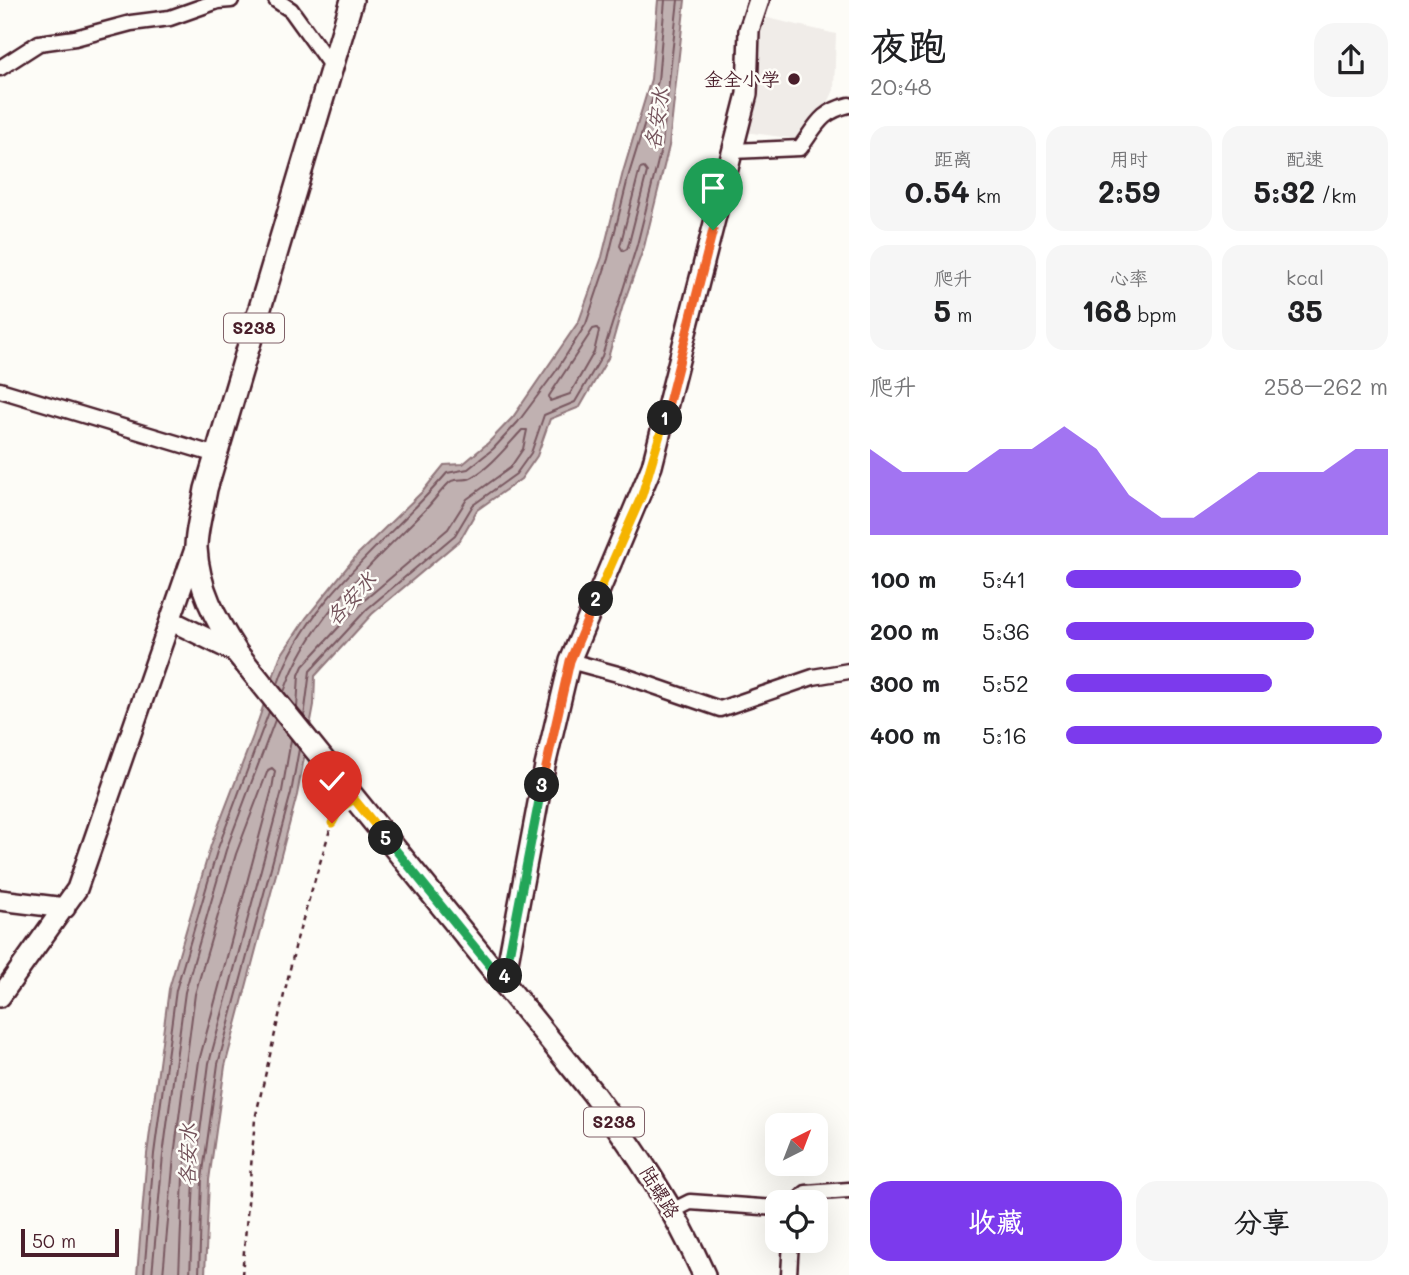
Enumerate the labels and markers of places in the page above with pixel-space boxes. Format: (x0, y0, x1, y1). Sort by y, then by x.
place label: 金全小学 (704, 66, 780, 91)
marker: 金全小学 (786, 71, 802, 87)
pin (683, 158, 743, 230)
pin: 1 (648, 400, 682, 436)
pin: 2 (578, 582, 614, 616)
pin (302, 751, 362, 823)
pin: 3 (524, 768, 560, 802)
pin: 5 (368, 820, 404, 856)
pin: 4 (488, 958, 522, 993)

